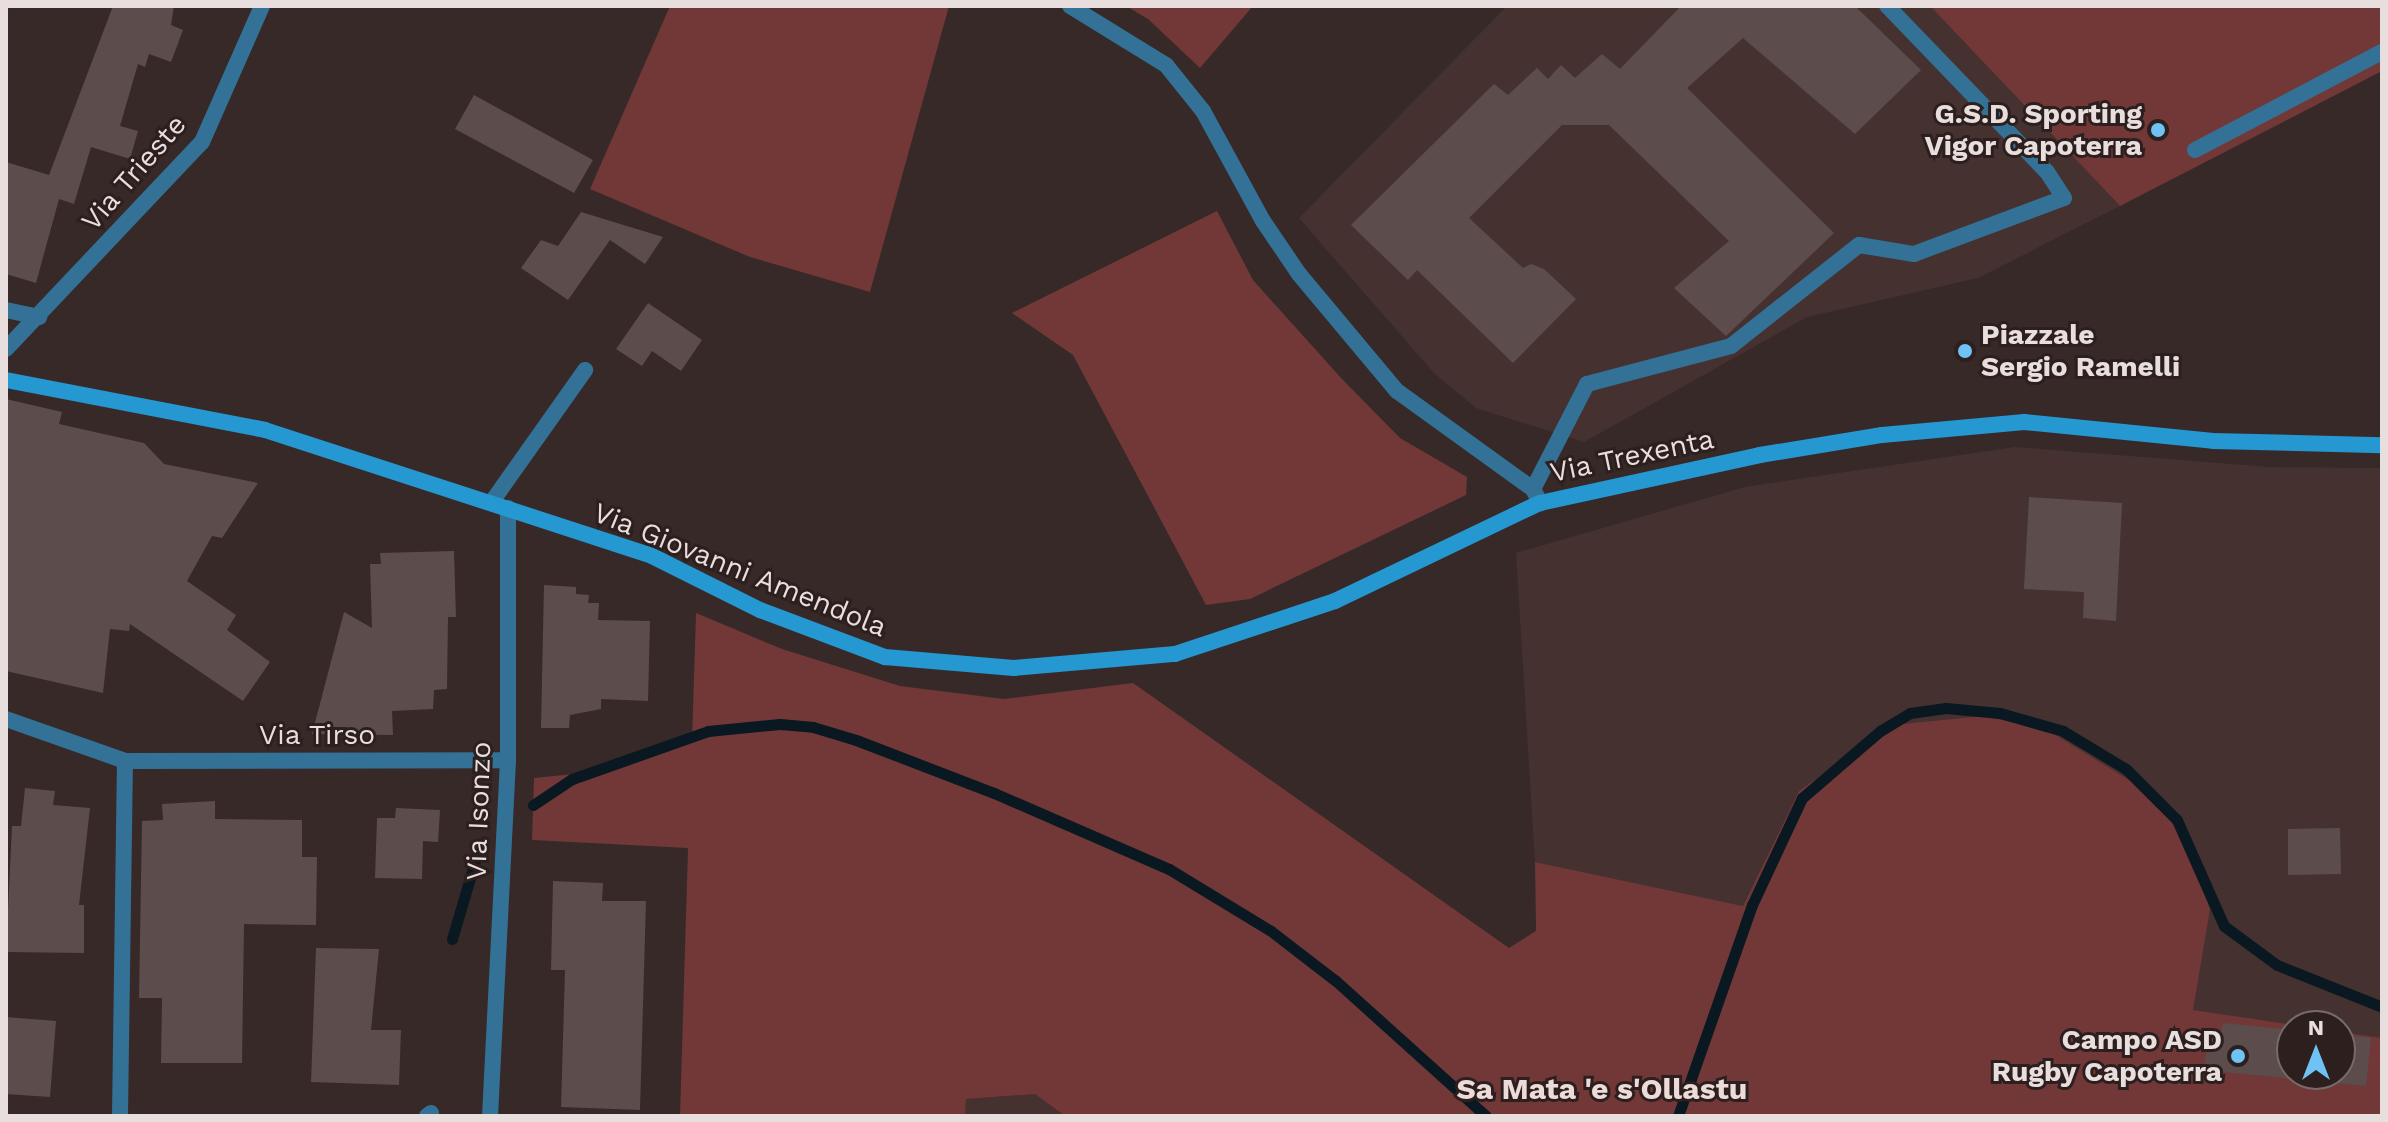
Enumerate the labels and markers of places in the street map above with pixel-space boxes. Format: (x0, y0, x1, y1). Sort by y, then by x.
place label: G.S.D. Sporting Vigor Capoterra (1924, 97, 2142, 163)
marker: G.S.D. Sporting Vigor Capoterra (2149, 121, 2167, 139)
place label: Piazzale Sergio Ramelli (1981, 318, 2180, 384)
marker: Piazzale Sergio Ramelli (1956, 342, 1974, 360)
place label: Campo ASD Rugby Capoterra (1991, 1023, 2222, 1089)
marker: Campo ASD Rugby Capoterra (2229, 1047, 2247, 1065)

